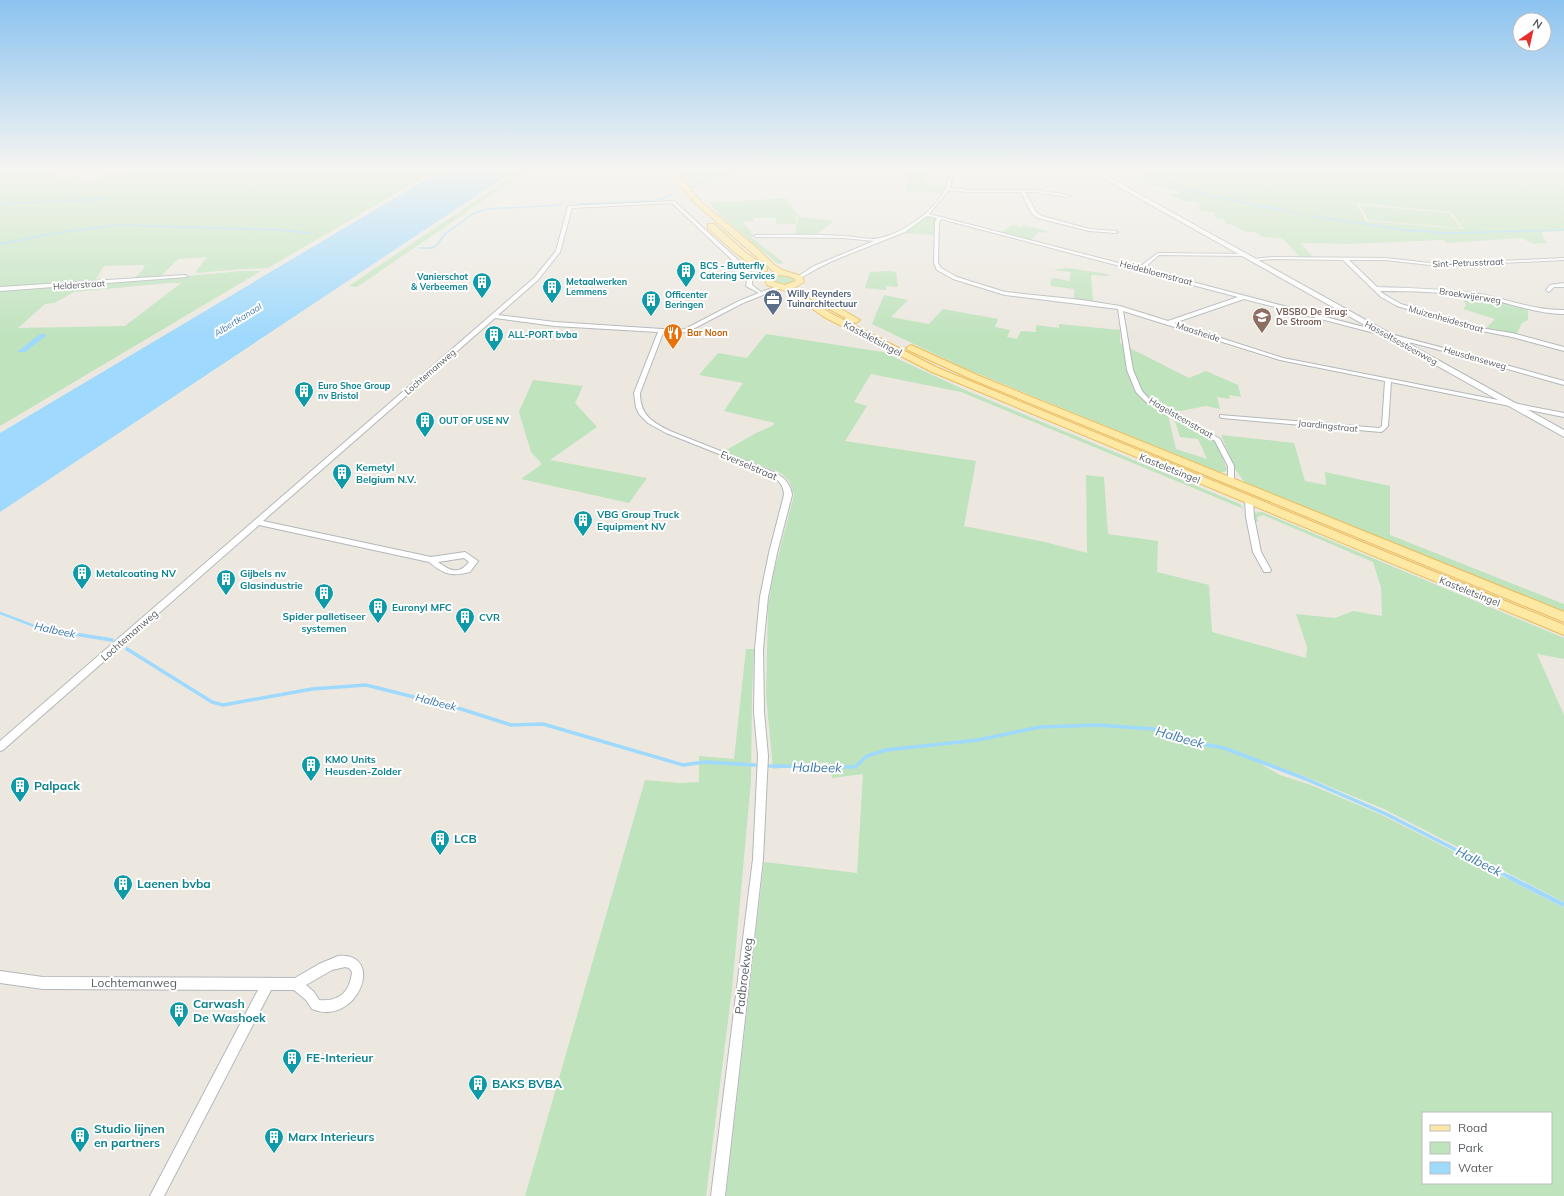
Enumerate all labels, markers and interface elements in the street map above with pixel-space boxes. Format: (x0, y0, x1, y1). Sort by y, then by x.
north arrow (1512, 12, 1552, 52)
text: N (1530, 16, 1545, 32)
street label: Sint-Petrusstraat (1432, 256, 1504, 269)
street label: Heidebloemstraat (1119, 258, 1194, 287)
building icon: BCS - Butterfly Catering Services (675, 260, 697, 288)
place label: BCS - Butterfly Catering Services (700, 260, 775, 281)
place label: Vanierschot & Verbeemen (411, 271, 469, 292)
building icon: Vanierschot & Verbeemen (471, 271, 493, 299)
building icon: Metaalwerken Lemmens (541, 276, 563, 304)
place label: Metaalwerken Lemmens (566, 276, 627, 297)
street label: Helderstraat (53, 277, 105, 292)
street label: Broekwijerweg (1438, 285, 1502, 306)
office icon: Willy Reynders Tuinarchitectuur (762, 288, 784, 316)
place label: Willy Reynders Tuinarchitectuur (787, 288, 857, 309)
building icon: Officenter Beringen (640, 289, 662, 317)
place label: Officenter Beringen (665, 289, 708, 310)
water label: Albertkanaal (211, 300, 264, 339)
street label: Muizenheidestraat (1408, 303, 1485, 334)
school or university icon: VBSBO De Brug: De Stroom (1251, 306, 1273, 334)
place label: VBSBO De Brug: De Stroom (1275, 306, 1347, 327)
street label: Kasteletsingel (841, 318, 904, 359)
street label: Hasseltsesteenweg (1363, 318, 1440, 367)
street label: Maasheide (1175, 319, 1222, 344)
restaurant icon: Bar Noon (662, 322, 684, 350)
building icon: ALL-PORT bvba (483, 324, 505, 352)
place label: Bar Noon (687, 327, 728, 338)
place label: ALL-PORT bvba (508, 329, 578, 340)
street label: Heusdenseweg (1443, 343, 1508, 372)
street label: Lochtemanweg (402, 346, 458, 397)
building icon: Euro Shoe Group nv Bristol (293, 380, 315, 408)
place label: Euro Shoe Group nv Bristol (318, 380, 391, 401)
street label: Hagelsteenstraat (1147, 395, 1215, 440)
building icon: OUT OF USE NV (414, 410, 436, 438)
place label: OUT OF USE NV (439, 415, 510, 426)
street label: Jaardingstraat (1298, 417, 1358, 434)
street label: Everselstraat (718, 448, 780, 483)
street label: Kasteletsingel (1137, 450, 1202, 487)
place label: Kemetyl Belgium N.V. (356, 461, 416, 486)
building icon: Kemetyl Belgium N.V. (331, 462, 353, 490)
place label: VBG Group Truck Equipment NV (596, 508, 680, 533)
building icon: VBG Group Truck Equipment NV (572, 509, 594, 537)
building icon: Metalcoating NV (71, 562, 93, 590)
place label: Metalcoating NV (96, 567, 177, 580)
place label: Gijbels nv Glasindustrie (240, 567, 303, 592)
building icon: Gijbels nv Glasindustrie (215, 568, 237, 596)
street label: Kasteletsingel (1437, 573, 1502, 610)
building icon: Spider palletiseer systemen (313, 582, 335, 610)
building icon: Euronyl MFC (367, 596, 389, 624)
place label: Euronyl MFC (392, 601, 452, 614)
building icon: CVR (454, 606, 476, 634)
street label: Lochtemanweg (98, 607, 161, 664)
place label: Spider palletiseer systemen (283, 610, 366, 635)
place label: CVR (479, 611, 500, 624)
water label: Halbeek (33, 619, 77, 641)
water label: Halbeek (414, 690, 458, 714)
water label: Halbeek (1154, 722, 1206, 752)
place label: KMO Units Heusden-Zolder (325, 753, 401, 778)
building icon: KMO Units Heusden-Zolder (300, 754, 322, 782)
water label: Halbeek (792, 759, 842, 775)
building icon: Palpack (9, 775, 31, 803)
place label: Palpack (34, 778, 80, 793)
building icon: LCB (429, 828, 451, 856)
place label: LCB (454, 831, 477, 846)
water label: Halbeek (1453, 843, 1505, 879)
building icon: Laenen bvba (112, 873, 134, 901)
place label: Laenen bvba (137, 876, 211, 891)
street label: Padbroekweg (731, 937, 756, 1015)
street label: Lochtemanweg (91, 975, 177, 990)
place label: Carwash De Washoek (193, 996, 266, 1025)
building icon: Carwash De Washoek (168, 1000, 190, 1028)
building icon: FE-Interieur (281, 1047, 303, 1075)
place label: FE-Interieur (306, 1050, 374, 1065)
building icon: BAKS BVBA (467, 1073, 489, 1101)
place label: BAKS BVBA (492, 1076, 562, 1091)
legend (1422, 1112, 1552, 1184)
text: Road (1458, 1120, 1487, 1135)
place label: Studio lijnen en partners (94, 1121, 165, 1150)
building icon: Studio lijnen en partners (69, 1125, 91, 1153)
building icon: Marx Interieurs (263, 1126, 285, 1154)
place label: Marx Interieurs (288, 1129, 375, 1144)
text: Park (1458, 1140, 1484, 1155)
text: Water (1458, 1160, 1494, 1175)

